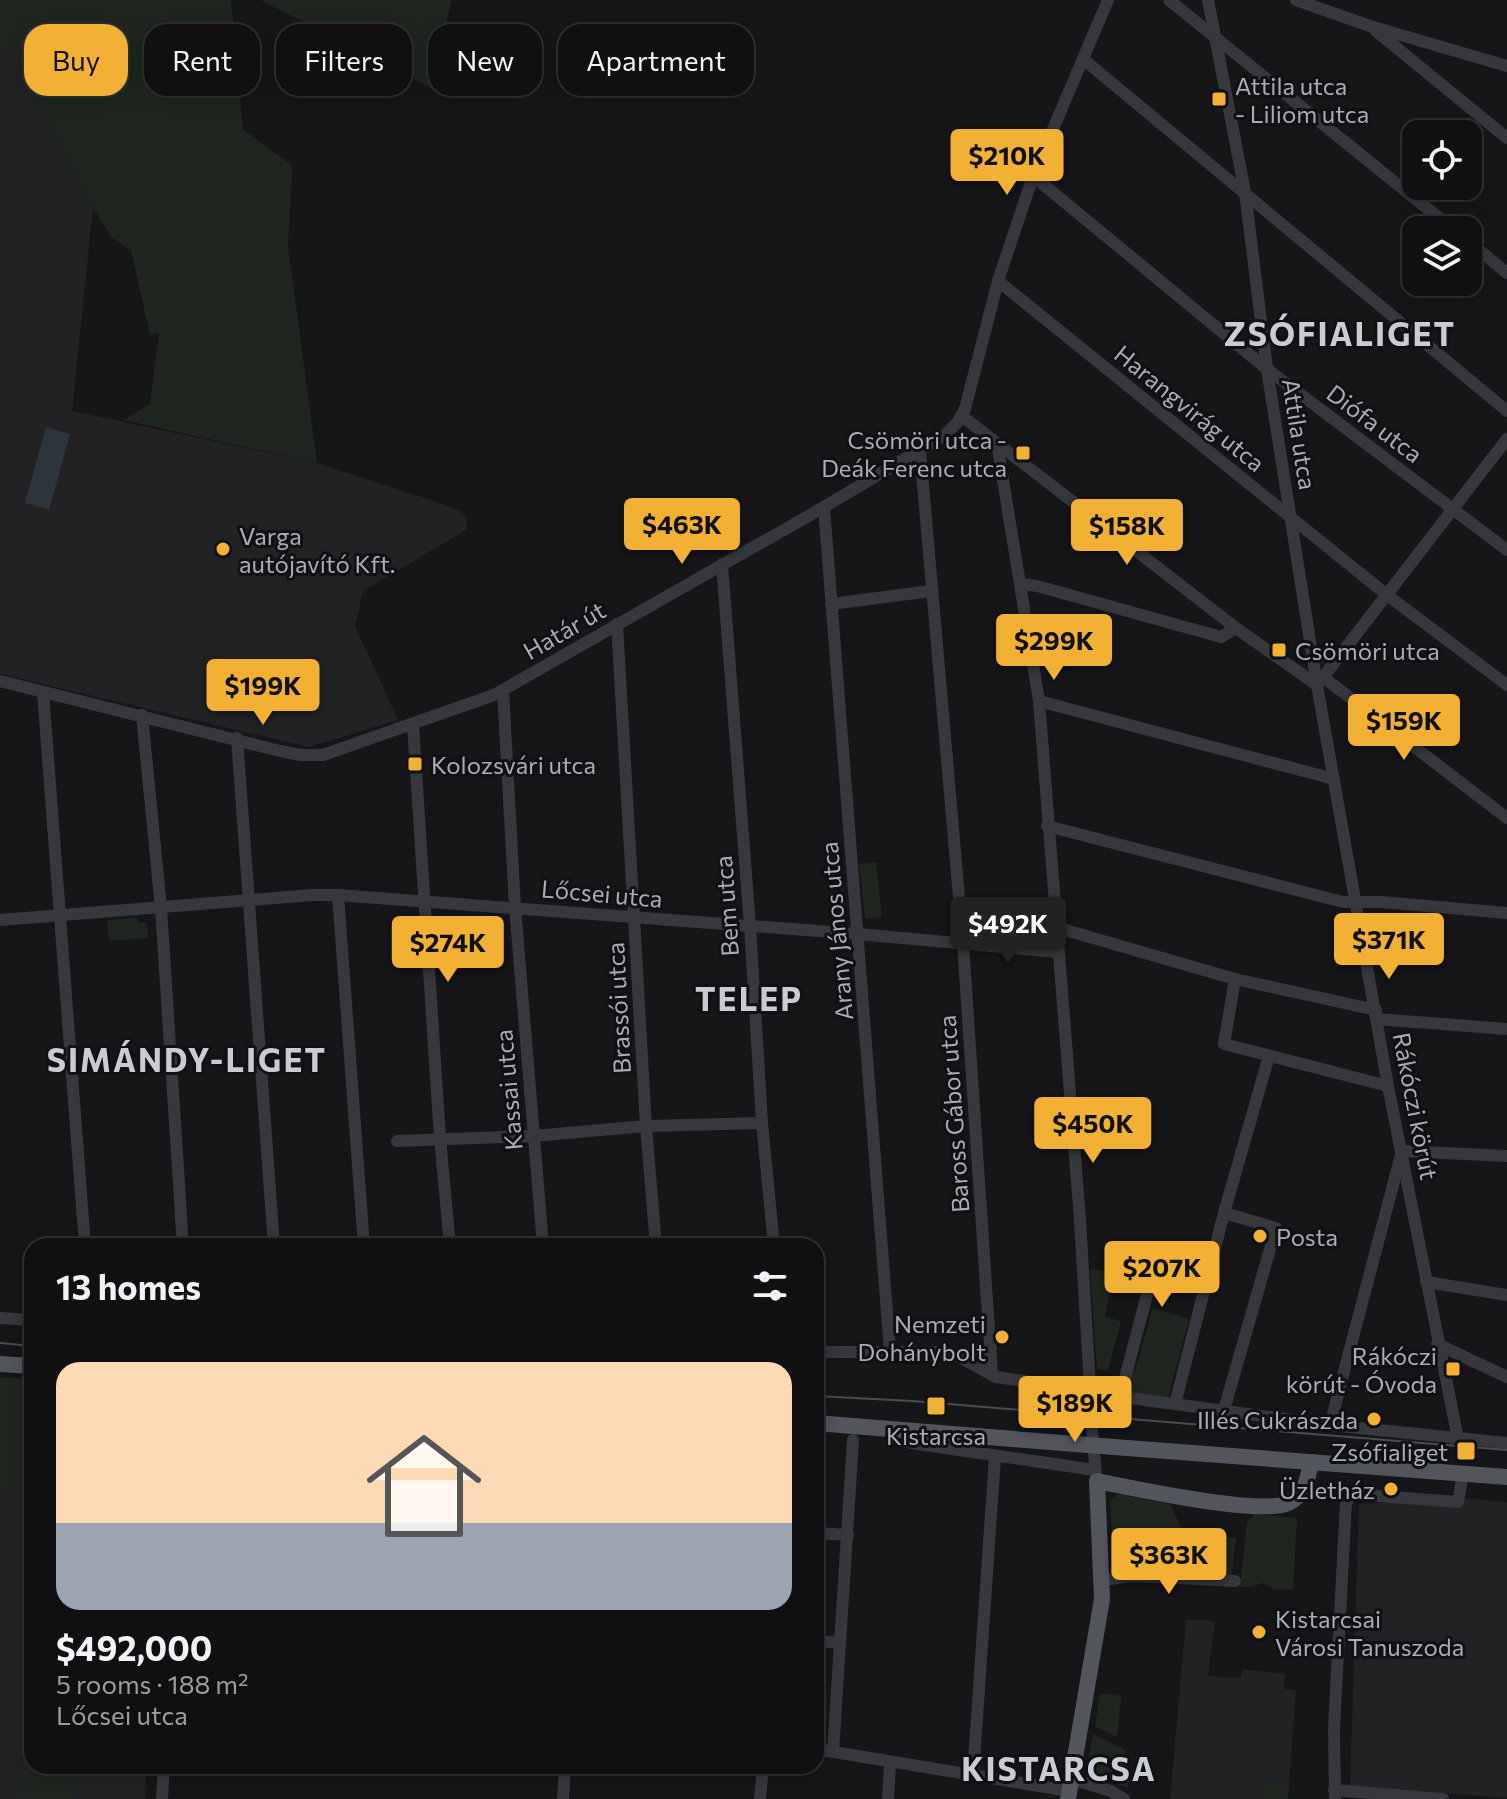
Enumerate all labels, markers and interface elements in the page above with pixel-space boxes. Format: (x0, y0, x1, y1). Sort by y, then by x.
chip: Buy (24, 24, 128, 96)
chip: Rent (144, 24, 260, 96)
chip: Filters (276, 24, 412, 96)
chip: New (428, 24, 542, 96)
chip: Apartment (558, 24, 754, 96)
place label: Attila utca - Liliom utca (1235, 71, 1369, 128)
marker: Attila utca - Liliom utca (1210, 90, 1228, 108)
map controls (1402, 120, 1482, 296)
button: locate (1402, 120, 1482, 200)
pin: $210K (951, 129, 1063, 197)
text: $210K (969, 139, 1045, 170)
button: layers (1402, 216, 1482, 296)
district label: ZSÓFIALIGET (1224, 313, 1456, 353)
street label: Harangvirág utca (1109, 339, 1271, 477)
street label: Attila utca (1277, 376, 1323, 492)
street label: Diófa utca (1322, 378, 1428, 468)
place label: Csömöri utca - Deák Ferenc utca (821, 425, 1007, 482)
marker: Csömöri utca - Deák Ferenc utca (1014, 444, 1032, 462)
pin: $463K (626, 498, 738, 566)
pin: $158K (1071, 499, 1183, 567)
text: $463K (642, 508, 722, 539)
text: $158K (1089, 509, 1165, 540)
place label: Varga autójavító Kft. (239, 521, 396, 578)
marker: Varga autójavító Kft. (214, 540, 232, 558)
street label: Határ út (518, 595, 610, 665)
pin: $299K (998, 614, 1110, 682)
text: $299K (1014, 624, 1094, 655)
place label: Csömöri utca (1295, 636, 1440, 665)
marker: Csömöri utca (1270, 641, 1288, 659)
pin: $199K (207, 659, 319, 727)
text: $199K (225, 669, 301, 700)
pin: $159K (1348, 694, 1460, 762)
text: $159K (1366, 704, 1442, 735)
place label: Kolozsvári utca (431, 750, 596, 779)
marker: Kolozsvári utca (406, 755, 424, 773)
street label: Arany János utca (814, 840, 858, 1022)
street label: Bem utca (708, 855, 744, 957)
street label: Lőcsei utca (540, 873, 664, 913)
pin: $492K (952, 897, 1064, 965)
text: $492K (968, 907, 1048, 938)
pin: $371K (1333, 913, 1445, 981)
pin: $274K (392, 916, 504, 984)
text: $371K (1352, 923, 1426, 954)
text: $274K (410, 926, 486, 957)
street label: Brassói utca (600, 941, 636, 1075)
district label: TELEP (695, 978, 803, 1018)
street label: Baross Gábor utca (932, 1014, 974, 1214)
street label: Kassai utca (488, 1028, 528, 1152)
street label: Rákóczi körút (1388, 1030, 1445, 1182)
district label: SIMÁNDY-LIGET (47, 1039, 327, 1079)
pin: $450K (1037, 1097, 1149, 1165)
text: $450K (1052, 1107, 1134, 1138)
place label: Posta (1276, 1222, 1338, 1251)
marker: Posta (1251, 1227, 1269, 1245)
pin: $207K (1106, 1241, 1218, 1309)
text: $207K (1122, 1251, 1202, 1282)
icon: filters (748, 1264, 792, 1308)
text: 13 homes (56, 1265, 201, 1307)
place label: Nemzeti Dohánybolt (857, 1309, 986, 1366)
marker: Nemzeti Dohánybolt (993, 1328, 1011, 1346)
place label: Rákóczi körút - Óvoda (1286, 1341, 1437, 1398)
marker: Rákóczi körút - Óvoda (1444, 1360, 1462, 1378)
pin: $189K (1019, 1376, 1131, 1444)
text: $189K (1037, 1386, 1114, 1417)
marker: Kistarcsa (925, 1395, 947, 1417)
place label: Illés Cukrászda (1197, 1405, 1358, 1434)
marker: Illés Cukrászda (1365, 1410, 1383, 1428)
icon: home (352, 1414, 496, 1558)
place label: Kistarcsa (886, 1421, 986, 1450)
place label: Zsófialiget (1331, 1437, 1448, 1466)
marker: Zsófialiget (1455, 1440, 1477, 1462)
place label: Üzletház (1279, 1475, 1375, 1504)
marker: Üzletház (1382, 1480, 1400, 1498)
pin: $363K (1113, 1528, 1225, 1596)
text: $363K (1129, 1538, 1209, 1569)
place label: Kistarcsai Városi Tanuszoda (1275, 1604, 1464, 1661)
marker: Kistarcsai Városi Tanuszoda (1250, 1623, 1268, 1641)
text: $492,000 (56, 1626, 212, 1668)
text: 5 rooms · 188 m² (56, 1668, 248, 1699)
text: Lőcsei utca (56, 1699, 188, 1730)
district label: KISTARCSA (961, 1748, 1157, 1788)

